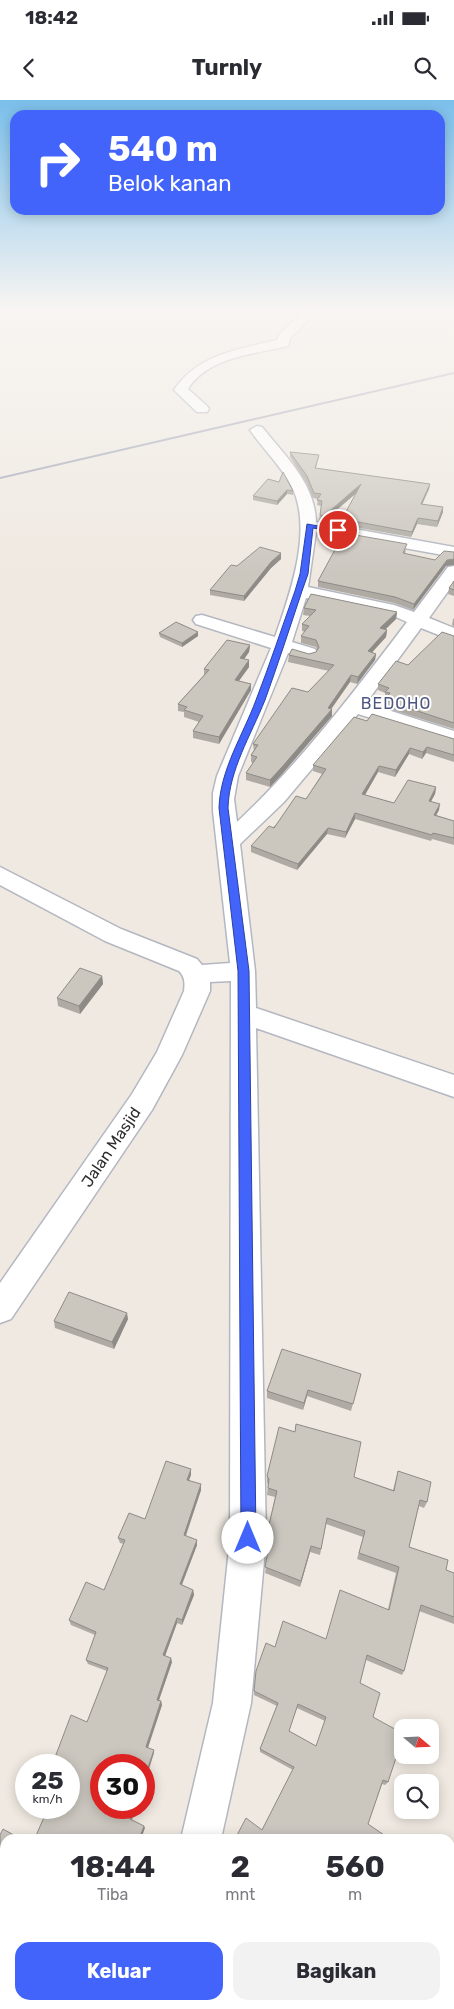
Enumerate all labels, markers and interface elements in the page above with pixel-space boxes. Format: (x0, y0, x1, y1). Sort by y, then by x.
text: 18:42 (25, 6, 78, 29)
icon: back (15, 54, 43, 82)
text: Turnly (192, 54, 262, 81)
icon: search (411, 54, 439, 82)
text: 540 m (108, 128, 218, 170)
icon: right (25, 130, 90, 195)
text: Belok kanan (108, 170, 232, 197)
pin (317, 509, 359, 551)
icon: arrive (324, 516, 352, 544)
district label: BEDOHO (361, 694, 431, 713)
street label: Jalan Masjid (77, 1103, 145, 1191)
position arrow (221, 1511, 273, 1563)
north arrow (394, 1719, 439, 1764)
map controls (394, 1719, 439, 1819)
speed limit sign: 30 (90, 1754, 155, 1819)
text: 25 (31, 1766, 64, 1795)
button: search (394, 1774, 439, 1819)
text: km/h (33, 1792, 62, 1806)
text: 18:44 (70, 1849, 155, 1885)
text: 2 (231, 1849, 250, 1885)
text: 560 (326, 1849, 385, 1885)
text: Tiba (97, 1885, 128, 1904)
text: mnt (225, 1885, 255, 1904)
text: m (348, 1885, 362, 1904)
button: Keluar (15, 1942, 223, 2000)
button: Bagikan (233, 1942, 440, 2000)

